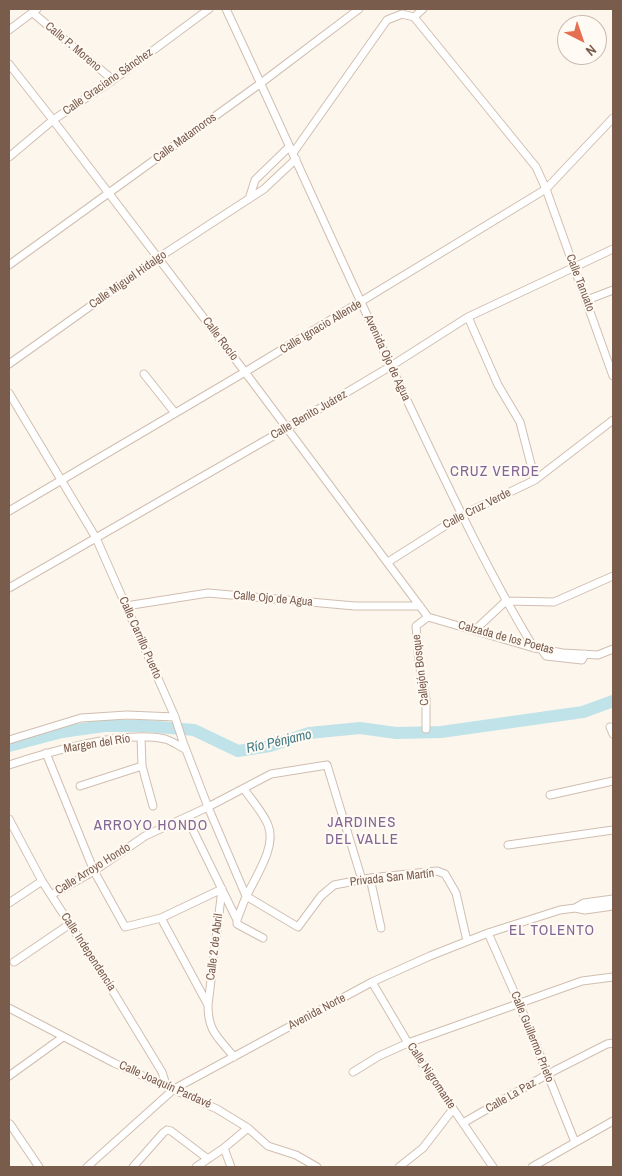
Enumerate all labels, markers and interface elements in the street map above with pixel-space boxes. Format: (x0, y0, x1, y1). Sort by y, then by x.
north arrow (557, 15, 607, 65)
street label: Calle P. Moreno (42, 19, 104, 75)
text: N (582, 41, 600, 60)
street label: Calle Graciano Sánchez (60, 46, 156, 118)
street label: Calle Matamoros (151, 110, 219, 166)
street label: Calle Miguel Hidalgo (86, 248, 170, 312)
street label: Calle Tanuato (562, 252, 598, 314)
street label: Calle Ignacio Allende (277, 297, 365, 357)
street label: Avenida Ojo de Agua (361, 313, 413, 403)
street label: Calle Rocío (199, 314, 241, 364)
street label: Calle Benito Juárez (268, 387, 350, 443)
district label: CRUZ VERDE (449, 463, 541, 481)
street label: Calle Cruz Verde (441, 486, 513, 532)
street label: Calle Ojo de Agua (233, 588, 313, 610)
street label: Calle Carrillo Puerto (115, 595, 165, 681)
street label: Calzada de los Poetas (457, 618, 555, 658)
street label: Callejón Bosque (409, 634, 433, 706)
water label: Río Pénjamo (245, 726, 313, 758)
street label: Margen del Río (63, 732, 131, 756)
district label: JARDINES DEL VALLE (324, 814, 400, 849)
district label: ARROYO HONDO (92, 817, 210, 835)
street label: Calle Arroyo Hondo (53, 840, 133, 898)
street label: Privada San Martín (349, 866, 435, 890)
street label: Calle Independencia (57, 910, 119, 994)
street label: Calle 2 de Abril (204, 913, 226, 981)
district label: EL TOLENTO (508, 922, 596, 940)
street label: Calle Guillermo Prieto (507, 989, 557, 1085)
street label: Avenida Norte (286, 991, 348, 1033)
street label: Calle Nigromante (404, 1040, 458, 1112)
street label: Calle Joaquín Pardavé (117, 1058, 213, 1112)
street label: Calle La Paz (483, 1076, 539, 1116)

